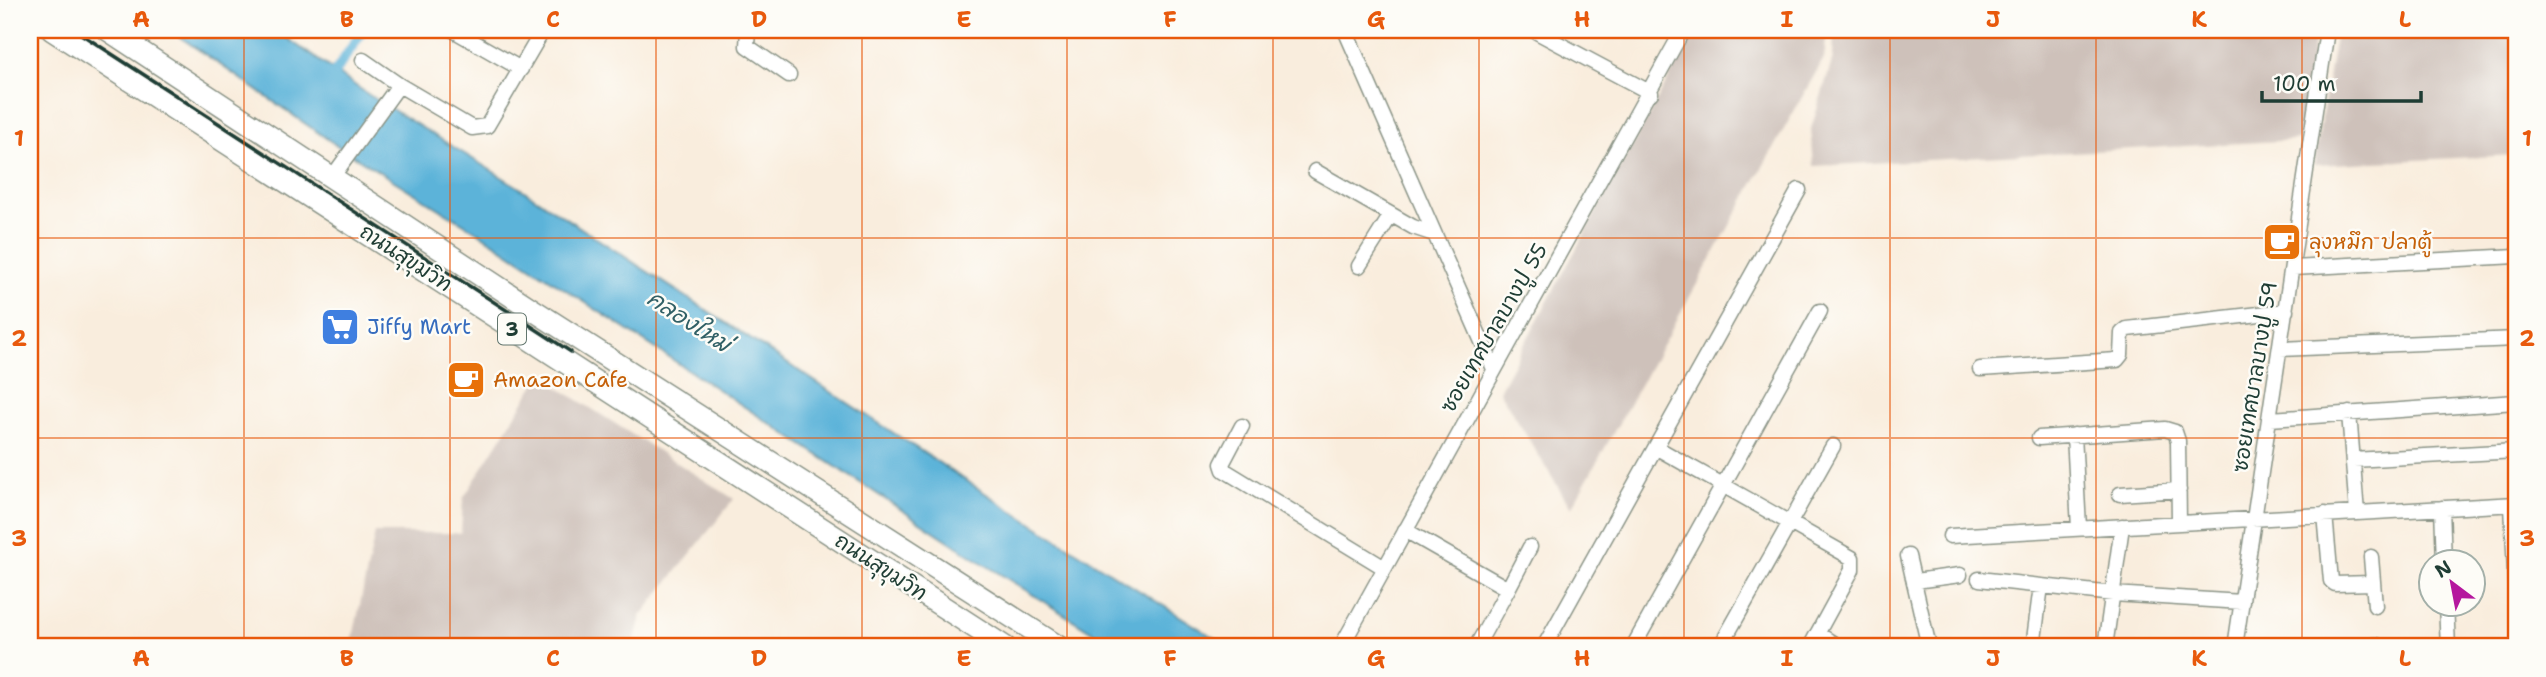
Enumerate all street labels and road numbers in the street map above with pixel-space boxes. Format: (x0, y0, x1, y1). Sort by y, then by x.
street label: ถนนสุขุมวิท (353, 218, 458, 300)
street label: ซอยเทศบาลบางปู 55 (1434, 238, 1556, 419)
street label: ซอยเทศบาลบางปู 59 (2226, 280, 2286, 475)
road number: 3 (498, 314, 526, 344)
street label: ถนนสุขุมวิท (828, 527, 933, 609)

